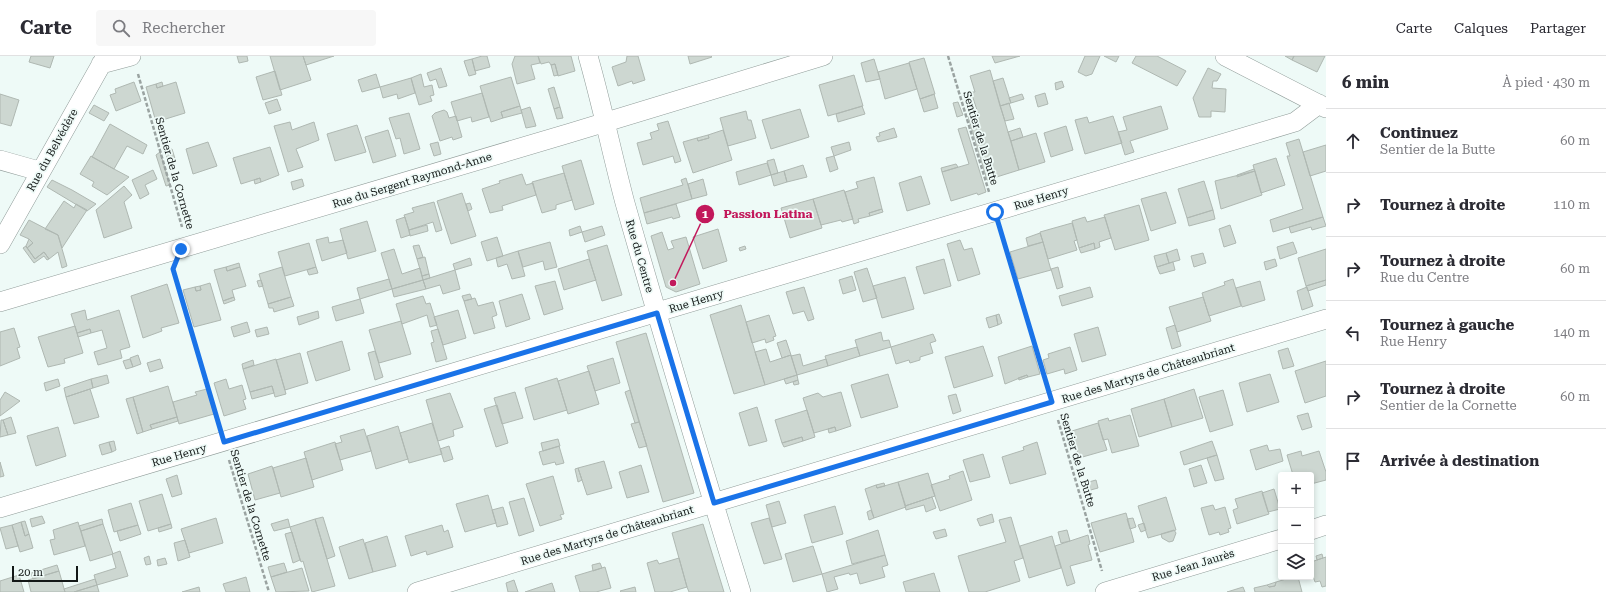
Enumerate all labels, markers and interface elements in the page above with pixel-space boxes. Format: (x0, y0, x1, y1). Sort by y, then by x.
search box (96, 10, 376, 46)
text: Carte (20, 16, 72, 39)
icon: search (110, 17, 132, 39)
text: Rechercher (142, 19, 225, 37)
text: Carte (1396, 20, 1432, 36)
text: Calques (1454, 20, 1508, 36)
text: Partager (1530, 20, 1586, 36)
text: 6 min (1342, 72, 1389, 92)
text: À pied · 430 m (1503, 75, 1590, 90)
street label: Sentier de la Butte (960, 90, 1001, 187)
street label: Rue du Belvédère (24, 107, 81, 194)
street label: Sentier de la Cornette (152, 116, 197, 231)
text: Continuez (1380, 124, 1458, 142)
icon: ahead (1342, 130, 1364, 152)
text: 60 m (1560, 133, 1590, 148)
text: Sentier de la Butte (1380, 142, 1495, 157)
street label: Rue du Sergent Raymond-Anne (331, 150, 494, 211)
street label: Rue Henry (1012, 184, 1071, 213)
icon: right (1342, 194, 1364, 216)
text: Tournez à droite (1380, 196, 1505, 214)
text: 110 m (1553, 197, 1590, 212)
callout: Passion Latina (695, 202, 820, 226)
route start (986, 203, 1004, 221)
text: 1 (702, 207, 709, 221)
text: Passion Latina (723, 207, 813, 221)
street label: Rue du Centre (623, 218, 656, 294)
route end (172, 240, 190, 258)
text: Tournez à droite (1380, 252, 1505, 270)
icon: right (1342, 258, 1364, 280)
text: 60 m (1560, 261, 1590, 276)
text: Rue du Centre (1380, 270, 1469, 285)
street label: Rue Henry (667, 287, 726, 316)
text: Tournez à gauche (1380, 316, 1514, 334)
icon: left (1342, 322, 1364, 344)
text: 140 m (1553, 325, 1590, 340)
text: Rue Henry (1380, 334, 1447, 349)
street label: Rue des Martyrs de Châteaubriant (1060, 341, 1236, 406)
text: Tournez à droite (1380, 380, 1505, 398)
icon: right (1342, 386, 1364, 408)
text: 60 m (1560, 389, 1590, 404)
text: Sentier de la Cornette (1380, 398, 1517, 413)
street label: Sentier de la Butte (1057, 412, 1098, 509)
street label: Rue Henry (150, 441, 209, 470)
street label: Sentier de la Cornette (227, 448, 274, 562)
icon: arrive (1342, 450, 1364, 472)
text: Arrivée à destination (1380, 452, 1539, 470)
map controls (1278, 472, 1314, 580)
button: + (1278, 472, 1314, 508)
street label: Rue des Martyrs de Châteaubriant (519, 503, 695, 568)
button: − (1278, 508, 1314, 544)
button: layers (1278, 544, 1314, 580)
street label: Rue Jean Jaurès (1150, 547, 1236, 584)
scale bar (12, 564, 78, 583)
text: 20 m (18, 566, 43, 579)

